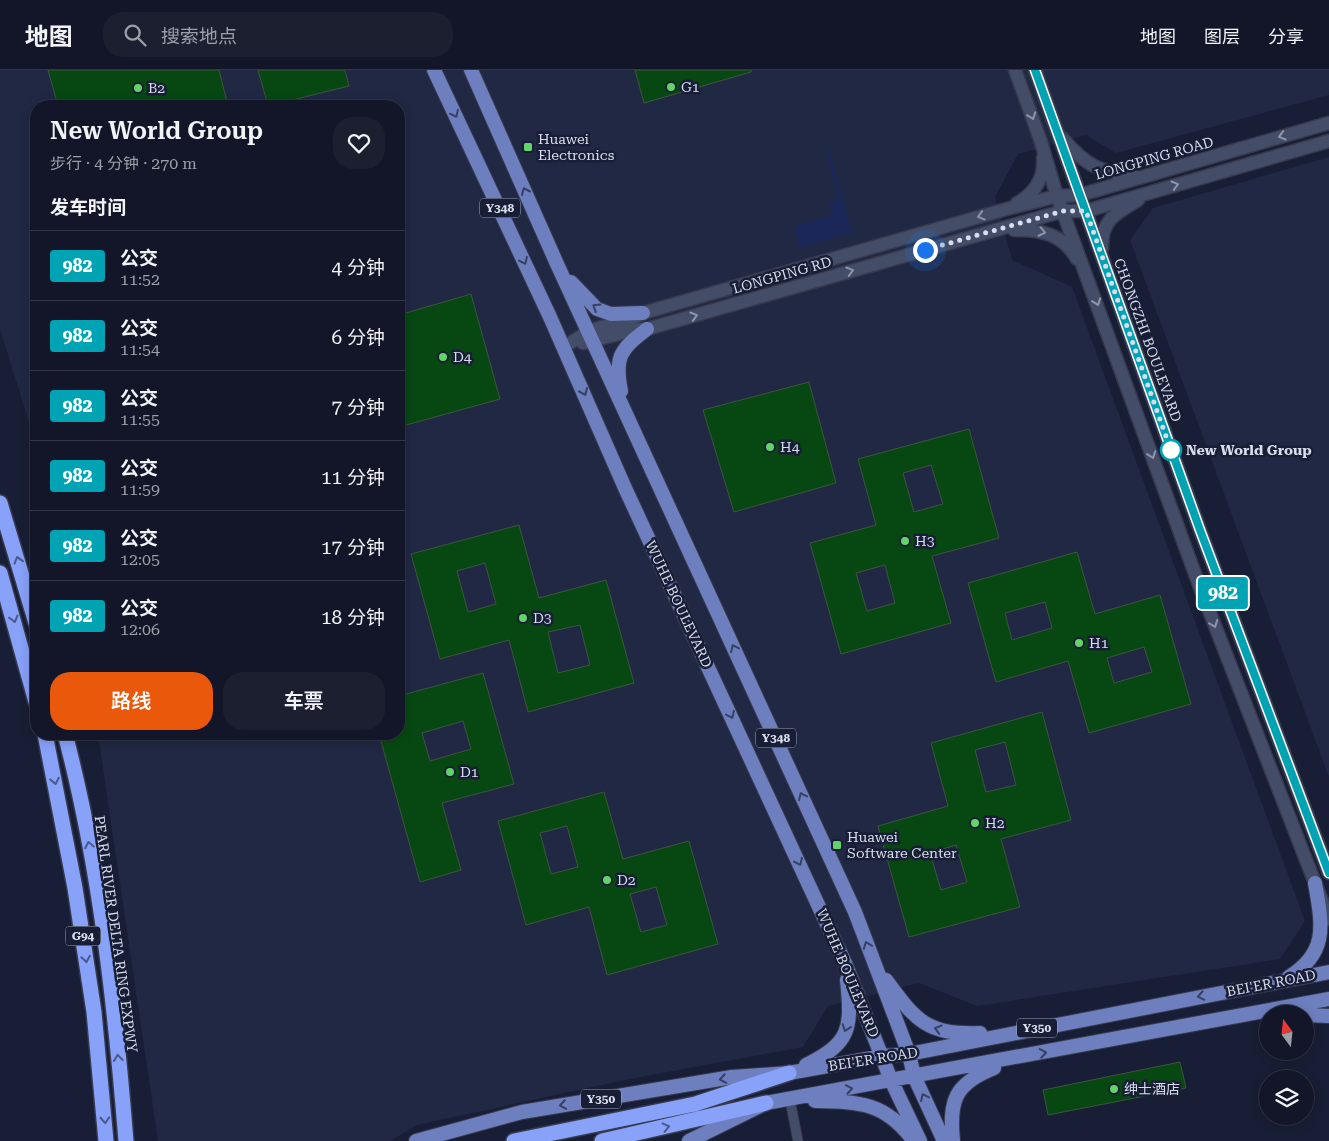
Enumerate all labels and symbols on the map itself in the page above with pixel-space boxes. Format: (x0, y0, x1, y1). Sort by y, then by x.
place label: G1 (681, 79, 700, 95)
place label: B2 (148, 80, 165, 96)
marker: G1 (665, 81, 677, 93)
marker: B2 (132, 82, 144, 94)
one-way arrow (449, 109, 459, 118)
one-way arrow (1026, 111, 1036, 120)
place label: Huawei Electronics (538, 131, 615, 163)
one-way arrow (1279, 131, 1287, 141)
street label: LONGPING ROAD (1093, 133, 1215, 183)
marker: Huawei Electronics (522, 141, 534, 153)
one-way arrow (1171, 180, 1180, 191)
one-way arrow (521, 187, 532, 196)
road number: Y348 (480, 198, 520, 218)
one-way arrow (978, 210, 986, 220)
one-way arrow (1038, 226, 1047, 236)
your location (913, 238, 938, 263)
street label: LONGPING RD (731, 253, 833, 297)
one-way arrow (518, 256, 528, 265)
street label: CHONGZHI BOULEVARD (1111, 256, 1185, 424)
one-way arrow (846, 267, 854, 277)
one-way arrow (1091, 297, 1101, 306)
one-way arrow (592, 304, 601, 314)
one-way arrow (690, 311, 698, 321)
place label: D4 (453, 349, 472, 365)
marker: D4 (437, 351, 449, 363)
one-way arrow (577, 387, 588, 396)
place label: H4 (780, 439, 800, 455)
marker: New World Group (1160, 439, 1182, 461)
marker: H4 (764, 441, 776, 453)
place label: New World Group (1186, 442, 1312, 458)
one-way arrow (1146, 450, 1156, 459)
place label: H3 (915, 533, 935, 549)
marker: H3 (899, 535, 911, 547)
street label: WUHE BOULEVARD (643, 538, 716, 670)
one-way arrow (13, 556, 23, 564)
line badge: 982 (1194, 577, 1252, 609)
place label: D3 (533, 610, 552, 626)
marker: D3 (517, 612, 529, 624)
one-way arrow (8, 615, 18, 623)
one-way arrow (1208, 619, 1218, 628)
place label: H1 (1089, 635, 1109, 651)
marker: H1 (1073, 637, 1085, 649)
one-way arrow (730, 644, 741, 653)
one-way arrow (724, 710, 735, 719)
road number: Y348 (756, 728, 796, 748)
place label: D1 (460, 764, 479, 780)
marker: D1 (444, 766, 456, 778)
one-way arrow (50, 777, 60, 786)
one-way arrow (798, 792, 809, 801)
street label: PEARL RIVER DELTA RING EXPWY (91, 814, 141, 1054)
place label: H2 (985, 815, 1005, 831)
marker: H2 (969, 817, 981, 829)
place label: Huawei Software Center (847, 829, 957, 861)
marker: Huawei Software Center (831, 839, 843, 851)
one-way arrow (84, 840, 94, 849)
one-way arrow (793, 857, 803, 866)
place label: D2 (617, 872, 636, 888)
marker: D2 (601, 874, 613, 886)
street label: WUHE BOULEVARD (814, 906, 882, 1040)
road number: G94 (66, 926, 100, 946)
one-way arrow (863, 941, 873, 949)
one-way arrow (80, 955, 91, 963)
street label: BEI'ER ROAD (1225, 966, 1317, 999)
one-way arrow (1197, 991, 1205, 1001)
north arrow (1259, 1005, 1314, 1060)
road number: Y350 (1017, 1018, 1057, 1038)
one-way arrow (842, 1023, 852, 1032)
one-way arrow (934, 1025, 942, 1035)
street label: BEI'ER ROAD (827, 1044, 919, 1074)
one-way arrow (1039, 1048, 1047, 1058)
one-way arrow (113, 1053, 124, 1061)
one-way arrow (719, 1073, 728, 1083)
place label: 绅士酒店 (1124, 1081, 1180, 1097)
marker: 绅士酒店 (1108, 1083, 1120, 1095)
one-way arrow (844, 1084, 853, 1094)
road number: Y350 (581, 1090, 621, 1108)
one-way arrow (920, 1093, 930, 1102)
one-way arrow (559, 1100, 567, 1110)
one-way arrow (99, 1116, 110, 1124)
one-way arrow (662, 1122, 671, 1133)

